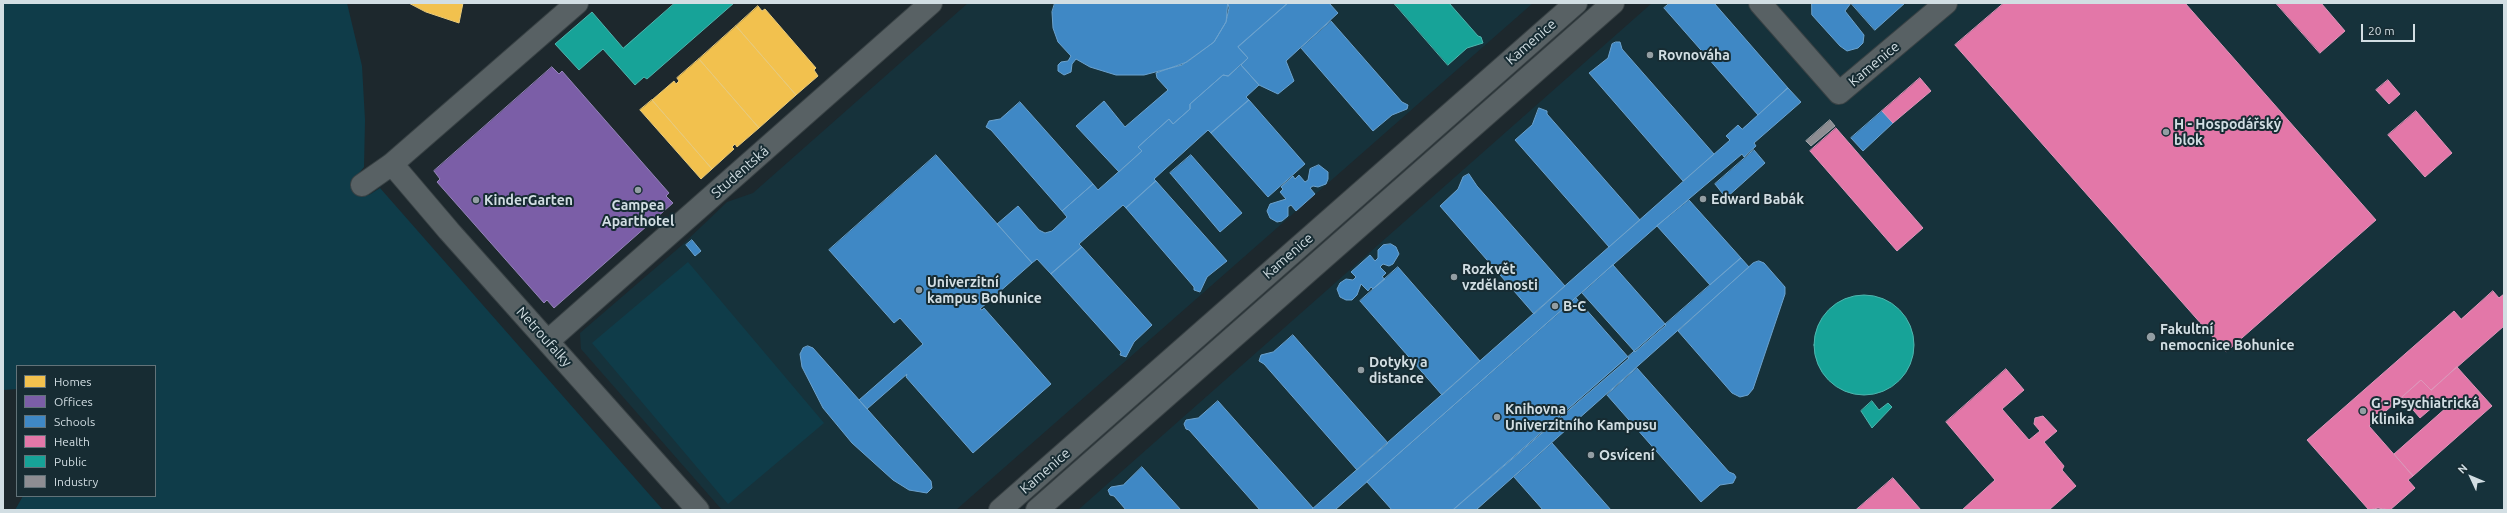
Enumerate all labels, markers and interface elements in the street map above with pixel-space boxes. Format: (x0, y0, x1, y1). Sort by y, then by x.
street label: Kamenice (1502, 16, 1560, 68)
scale bar (2363, 16, 2417, 42)
text: 20 m (2368, 24, 2395, 37)
street label: Kamenice (1845, 38, 1903, 90)
place label: Rovnováha (1658, 47, 1730, 63)
marker: Rovnováha (1645, 50, 1655, 60)
place label: H - Hospodářský blok (2174, 116, 2281, 148)
marker: H - Hospodářský blok (2161, 127, 2171, 137)
street label: Studentská (708, 143, 772, 201)
marker: Campea Aparthotel (633, 185, 643, 195)
place label: Edward Babák (1711, 191, 1804, 207)
place label: KinderGarten (484, 192, 573, 208)
marker: Edward Babák (1698, 194, 1708, 204)
marker: KinderGarten (471, 195, 481, 205)
place label: Campea Aparthotel (602, 197, 674, 230)
street label: Kamenice (1259, 230, 1317, 282)
place label: Rozkvět vzdělanosti (1462, 261, 1538, 294)
marker: Rozkvět vzdělanosti (1449, 272, 1459, 282)
place label: Univerzitní kampus Bohunice (927, 274, 1042, 306)
marker: Univerzitní kampus Bohunice (914, 285, 924, 295)
place label: B-C (1563, 298, 1586, 314)
marker: B-C (1550, 301, 1560, 311)
street label: Netroufalky (513, 304, 575, 370)
place label: Fakultní nemocnice Bohunice (2160, 321, 2295, 354)
marker: Fakultní nemocnice Bohunice (2145, 331, 2157, 343)
place label: Dotyky a distance (1369, 354, 1428, 386)
legend (16, 365, 156, 497)
marker: Dotyky a distance (1356, 365, 1366, 375)
text: Homes (54, 375, 92, 388)
text: Offices (54, 395, 93, 408)
place label: G - Psychiatrická klinika (2371, 395, 2479, 428)
place label: Knihovna Univerzitního Kampusu (1505, 401, 1657, 434)
marker: G - Psychiatrická klinika (2358, 406, 2368, 416)
marker: Knihovna Univerzitního Kampusu (1492, 412, 1502, 422)
text: Schools (54, 415, 95, 428)
text: Health (54, 435, 90, 448)
street label: Kamenice (1016, 445, 1074, 497)
place label: Osvícení (1599, 447, 1655, 463)
marker: Osvícení (1586, 450, 1596, 460)
text: Public (54, 455, 87, 468)
north arrow (2451, 457, 2491, 497)
text: N (2455, 462, 2470, 476)
text: Industry (54, 475, 98, 488)

